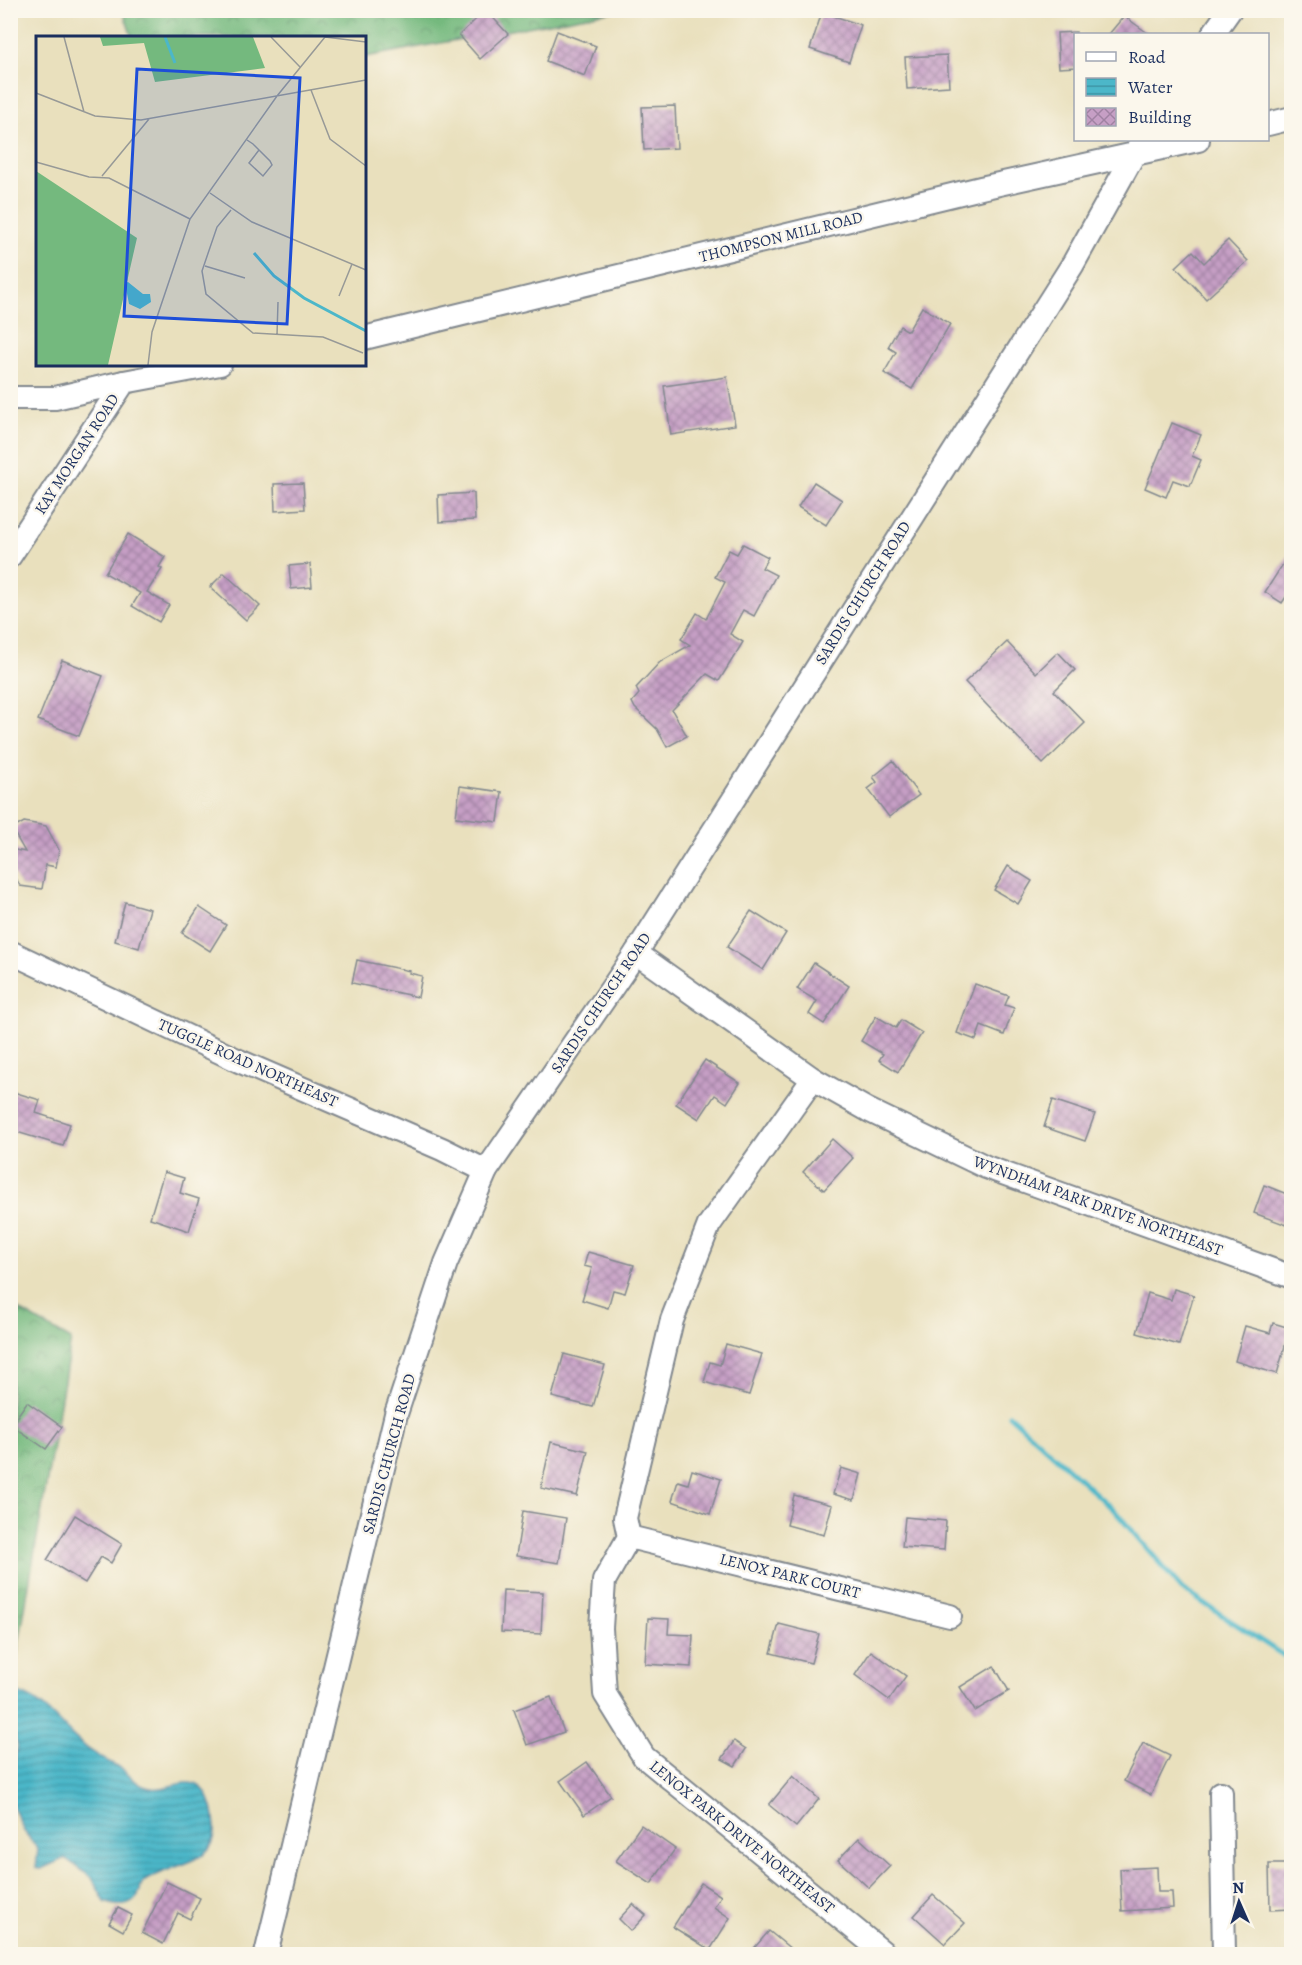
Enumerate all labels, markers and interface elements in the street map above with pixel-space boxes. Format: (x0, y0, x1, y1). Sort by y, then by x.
legend (1074, 33, 1269, 141)
inset map (36, 36, 366, 366)
text: Road (1128, 45, 1166, 69)
text: Water (1127, 75, 1173, 99)
text: Building (1128, 105, 1192, 129)
street label: THOMPSON MILL ROAD (697, 206, 865, 268)
street label: KAY MORGAN ROAD (30, 389, 124, 519)
street label: SARDIS CHURCH ROAD (810, 517, 916, 669)
street label: SARDIS CHURCH ROAD (546, 928, 656, 1078)
street label: TUGGLE ROAD NORTHEAST (155, 1013, 342, 1113)
street label: WYNDHAM PARK DRIVE NORTHEAST (969, 1150, 1226, 1262)
street label: SARDIS CHURCH ROAD (357, 1371, 421, 1537)
street label: LENOX PARK COURT (717, 1548, 863, 1604)
street label: LENOX PARK DRIVE NORTHEAST (645, 1755, 839, 1919)
north arrow (1209, 1872, 1269, 1932)
text: N (1232, 1877, 1245, 1899)

